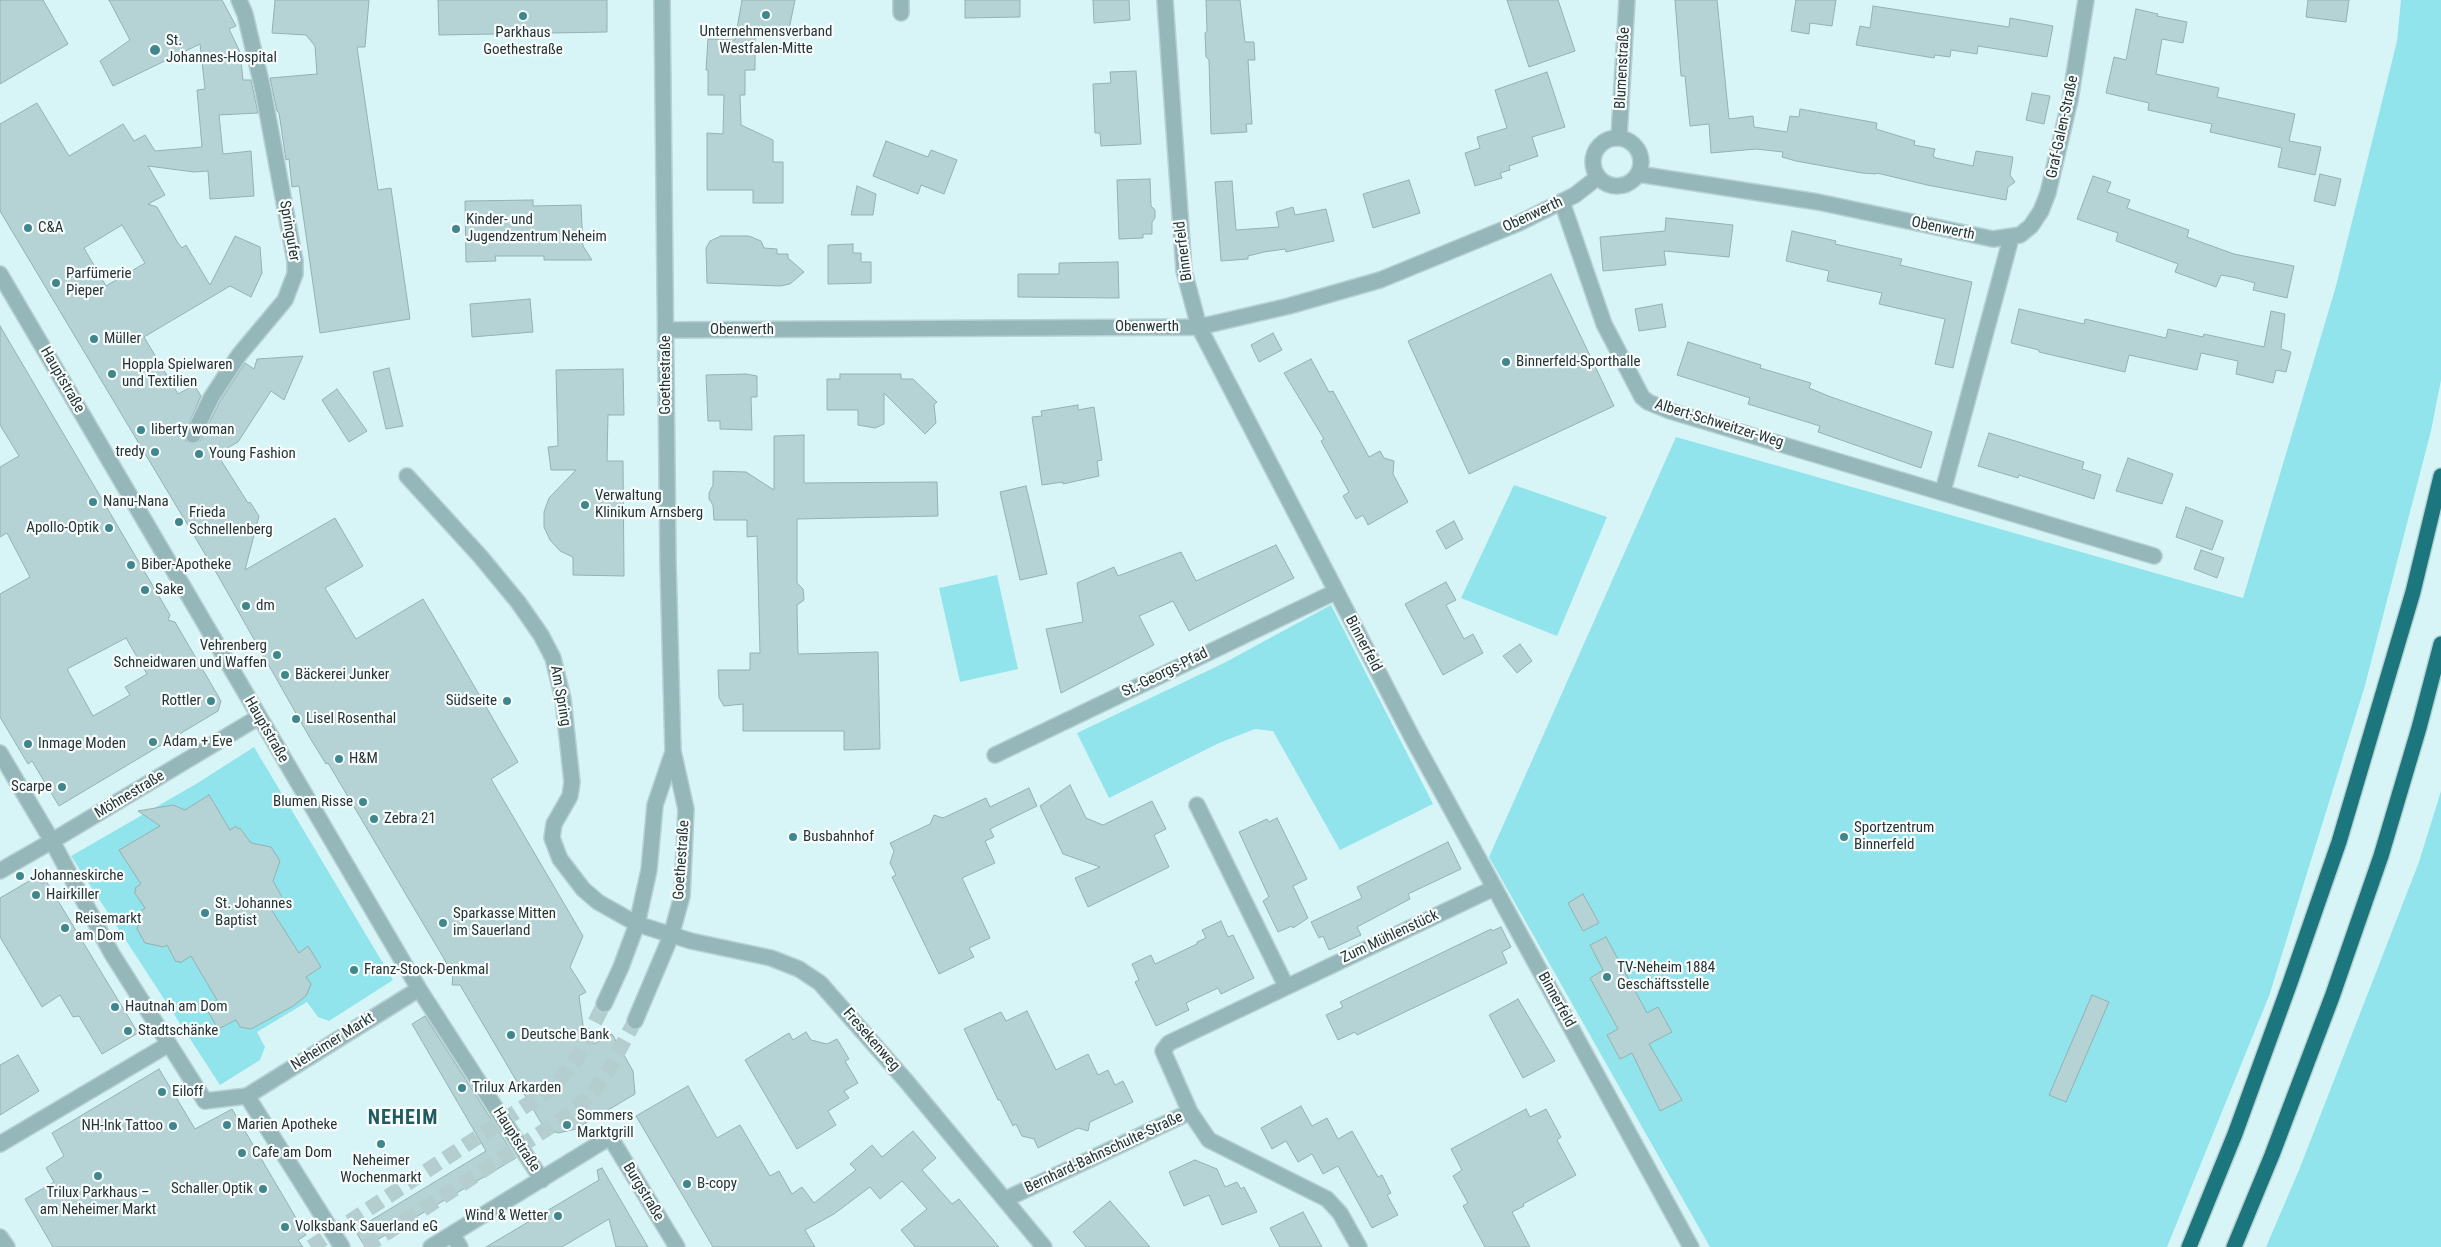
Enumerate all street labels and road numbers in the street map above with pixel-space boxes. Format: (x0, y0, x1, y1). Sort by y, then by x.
street label: Blumenstraße (1612, 27, 1634, 109)
street label: Graf-Galen-Straße (2043, 74, 2083, 180)
street label: Obenwerth (1500, 193, 1566, 237)
street label: Springufer (275, 199, 303, 263)
street label: Obenwerth (1910, 214, 1976, 244)
street label: Binnerfeld (1171, 220, 1197, 282)
street label: Obenwerth (1115, 318, 1179, 336)
street label: Obenwerth (710, 321, 774, 339)
street label: Goethestraße (657, 335, 675, 415)
street label: Hauptstraße (36, 344, 88, 416)
street label: Albert-Schweitzer-Weg (1652, 396, 1786, 452)
street label: Binnerfeld (1341, 613, 1385, 675)
street label: St.-Georgs-Pfad (1119, 644, 1211, 702)
street label: Am Spring (546, 664, 574, 728)
street label: Hauptstraße (240, 694, 292, 766)
street label: Möhnestraße (92, 767, 168, 823)
street label: Goethestraße (670, 820, 694, 900)
street label: Zum Mühlenstück (1338, 907, 1442, 967)
street label: Binnerfeld (1533, 969, 1579, 1031)
street label: Fresekenweg (839, 1005, 903, 1075)
street label: Neheimer Markt (288, 1009, 378, 1075)
street label: Hauptstraße (489, 1104, 543, 1176)
street label: Bernhard-Bahnschulte-Straße (1022, 1108, 1186, 1198)
street label: Burgstraße (619, 1160, 667, 1224)

